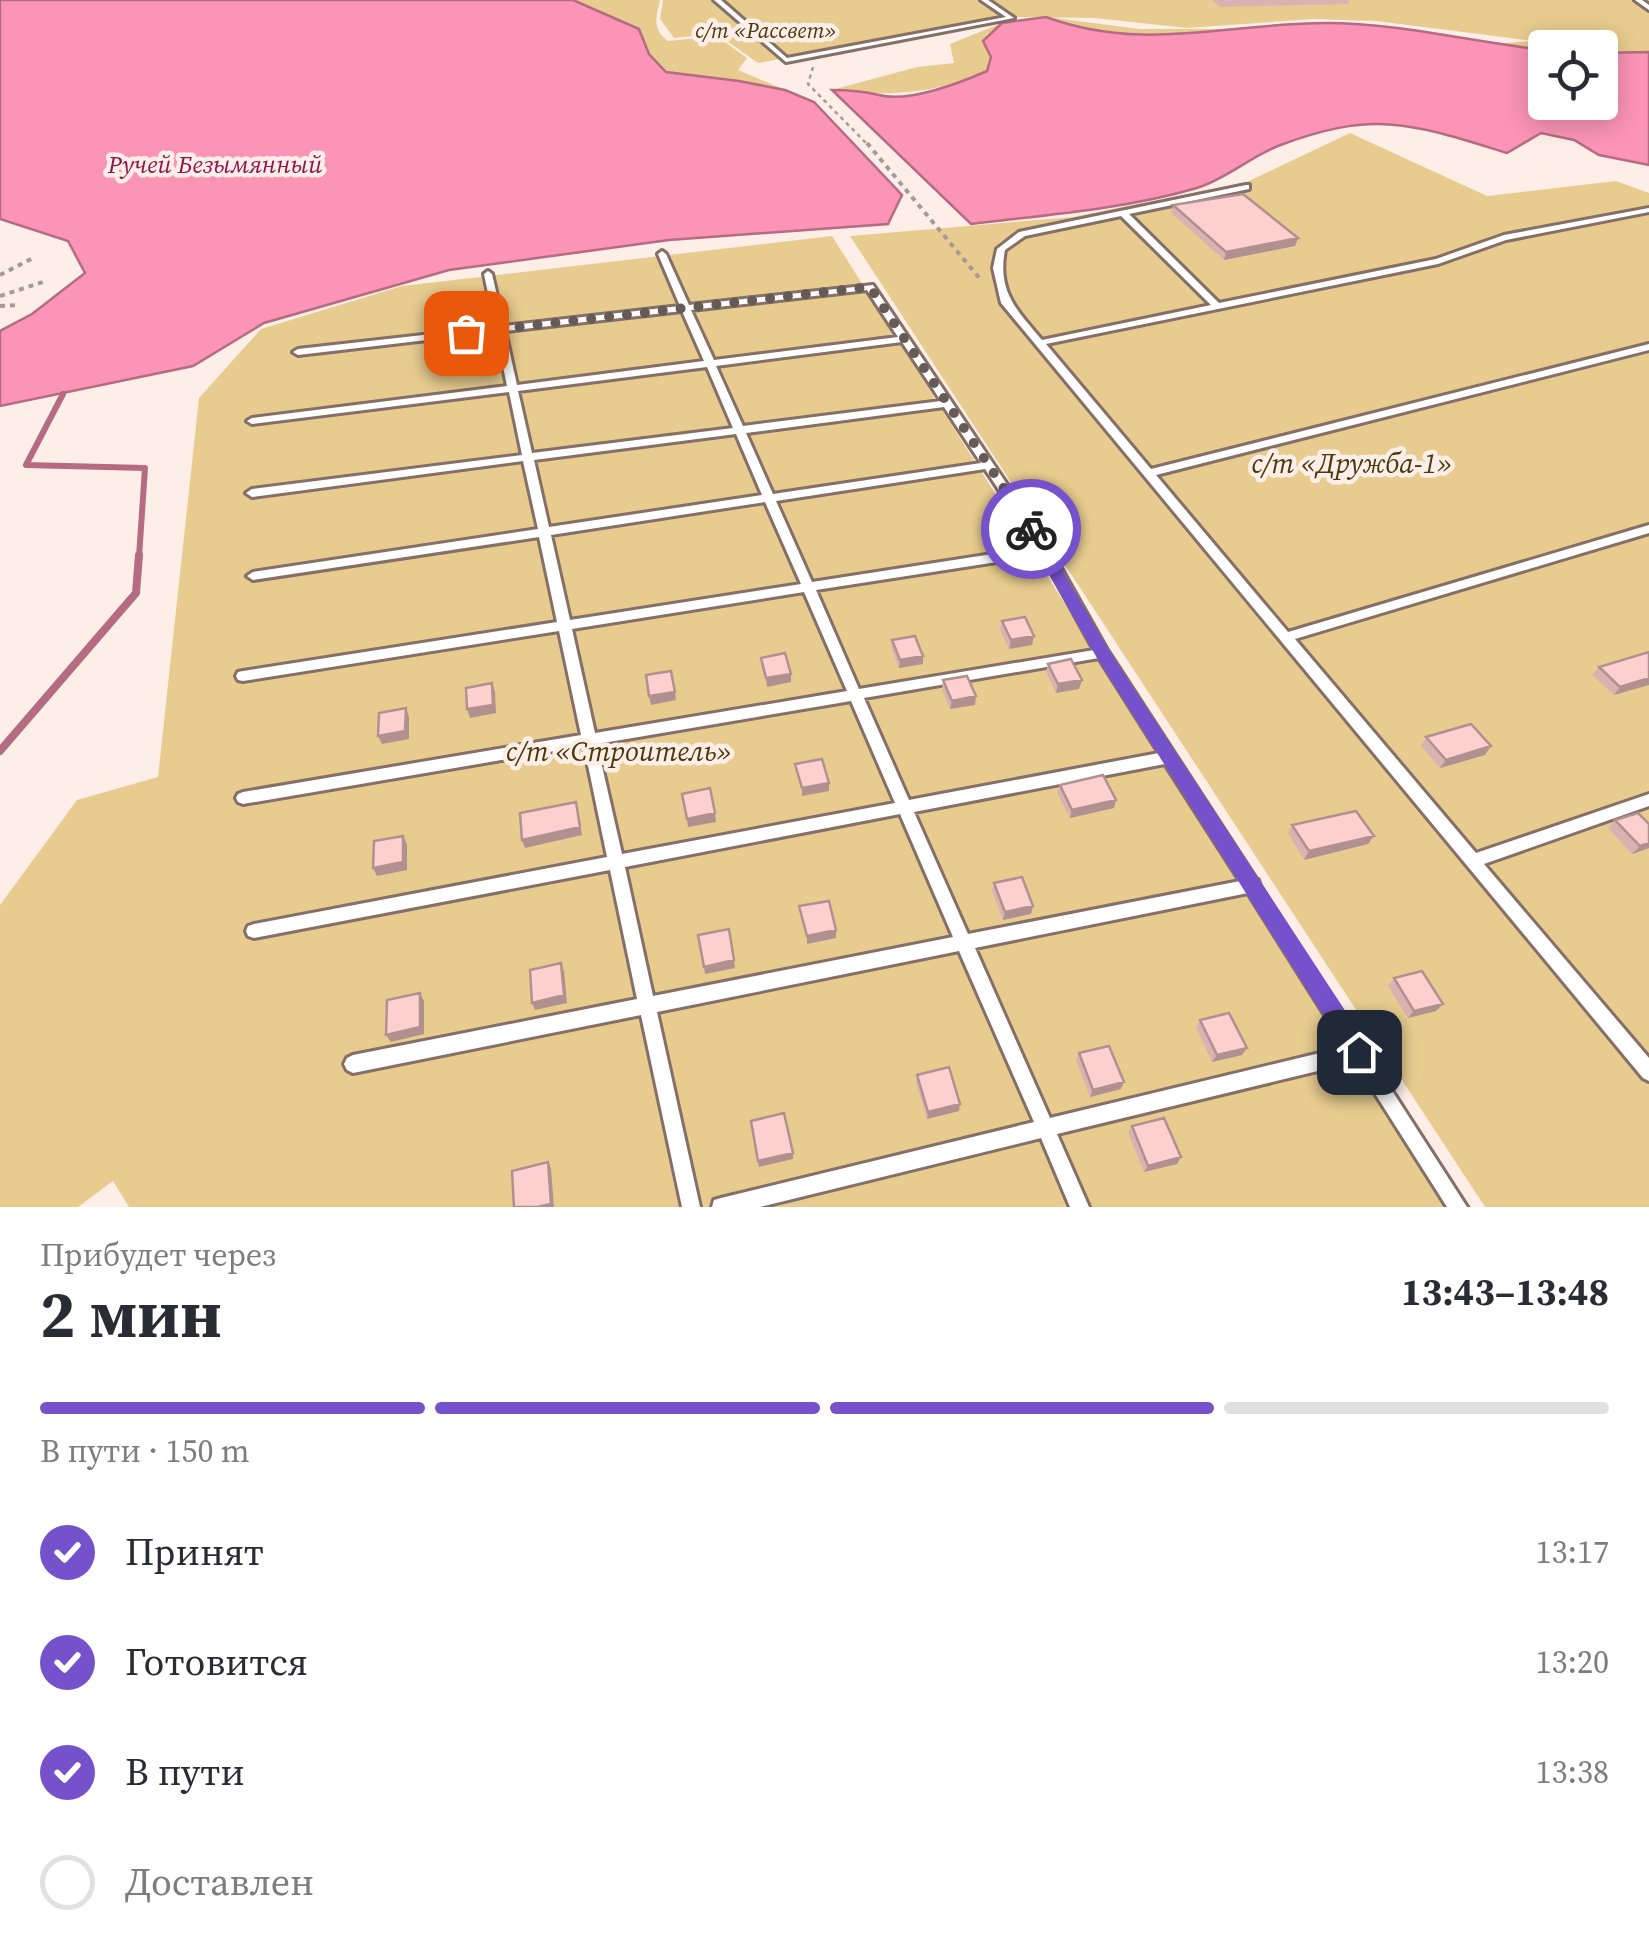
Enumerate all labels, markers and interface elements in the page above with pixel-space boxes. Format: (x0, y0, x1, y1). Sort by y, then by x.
park label: с/т «Рассвет» (695, 15, 837, 45)
map controls (1528, 30, 1618, 120)
button: locate (1528, 30, 1618, 120)
water label: Ручей Безымянный (107, 147, 323, 181)
pin (424, 291, 509, 376)
icon: bag (439, 306, 494, 361)
park label: с/т «Дружба-1» (1252, 444, 1453, 482)
courier (981, 479, 1081, 579)
icon: bike (1004, 502, 1059, 557)
park label: с/т «Строитель» (506, 732, 732, 770)
pin (1317, 1010, 1402, 1095)
icon: home (1332, 1025, 1387, 1080)
text: Прибудет через (40, 1233, 276, 1277)
text: 13:43–13:48 (1401, 1266, 1609, 1318)
text: 2 мин (40, 1270, 222, 1359)
text: В пути · 150 m (40, 1429, 250, 1473)
icon: check (40, 1525, 95, 1580)
text: Принят (125, 1526, 264, 1578)
text: 13:17 (1535, 1530, 1609, 1574)
icon: check (40, 1635, 95, 1690)
text: Готовится (125, 1636, 308, 1688)
text: 13:20 (1535, 1640, 1609, 1684)
icon: check (40, 1745, 95, 1800)
text: В пути (125, 1746, 245, 1798)
text: 13:38 (1535, 1750, 1609, 1794)
text: Доставлен (125, 1856, 314, 1908)

